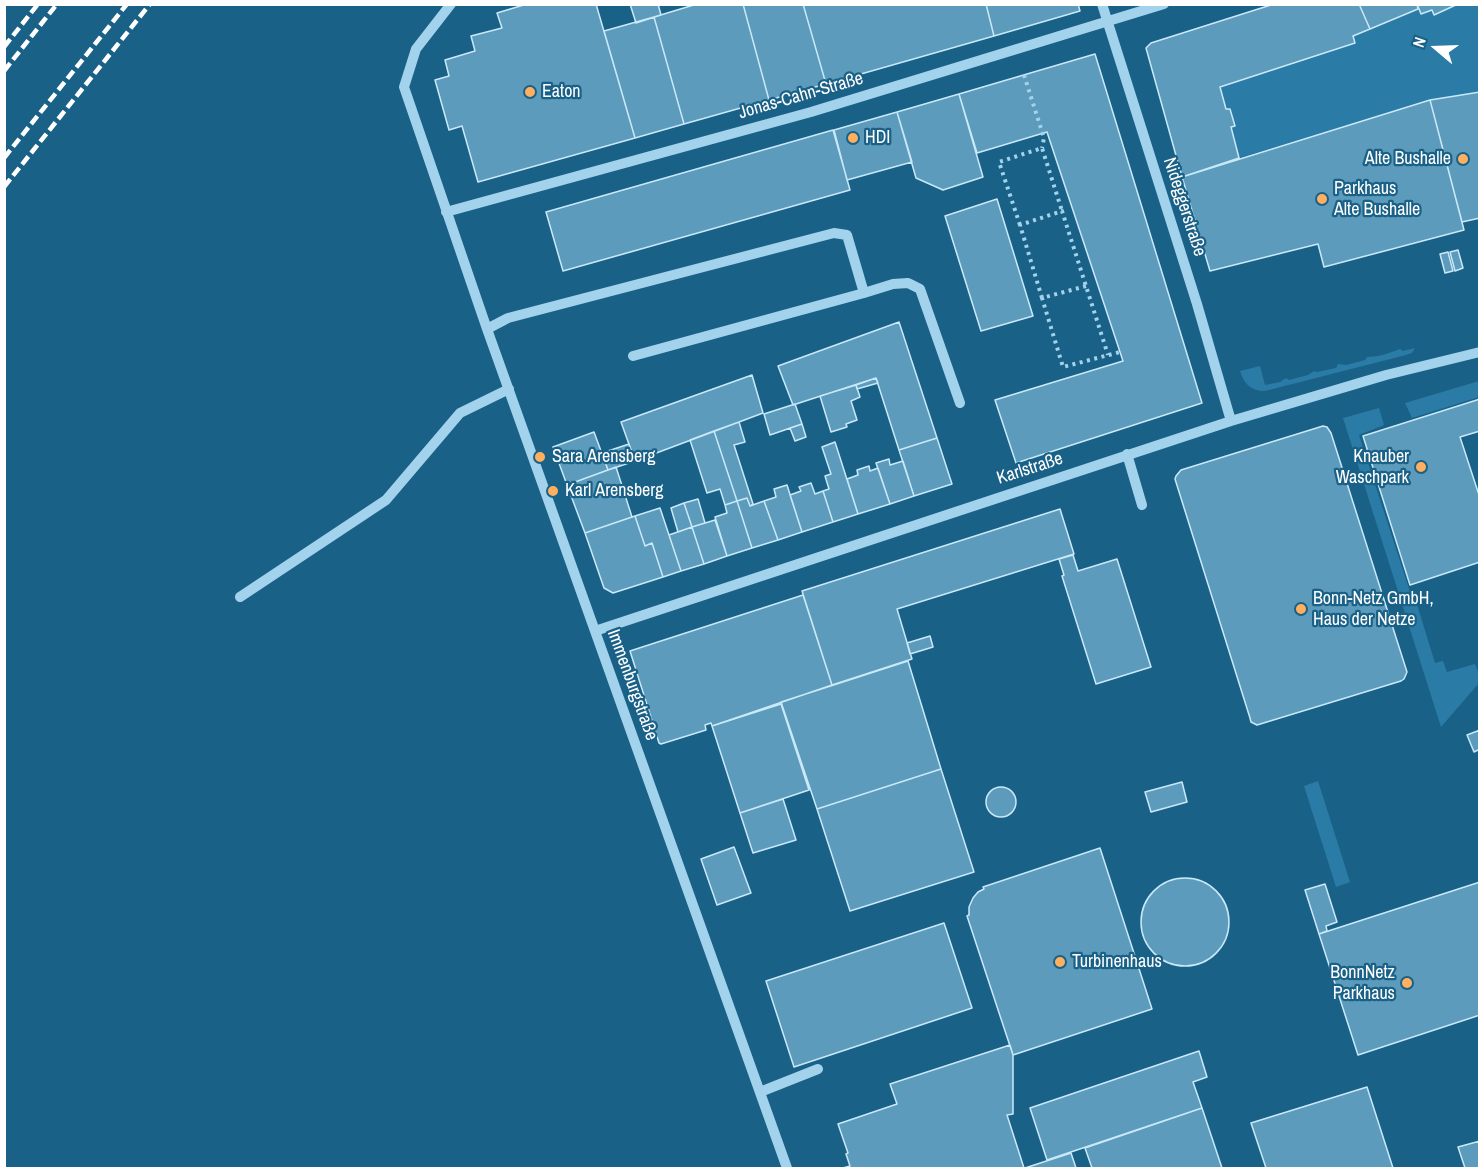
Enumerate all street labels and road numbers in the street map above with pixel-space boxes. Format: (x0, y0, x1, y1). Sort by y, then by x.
street label: Jonas-Cahn-Straße (736, 68, 866, 124)
street label: Nideggerstraße (1158, 155, 1210, 259)
street label: Karlstraße (994, 448, 1066, 490)
street label: Immenburgstraße (602, 627, 662, 743)

